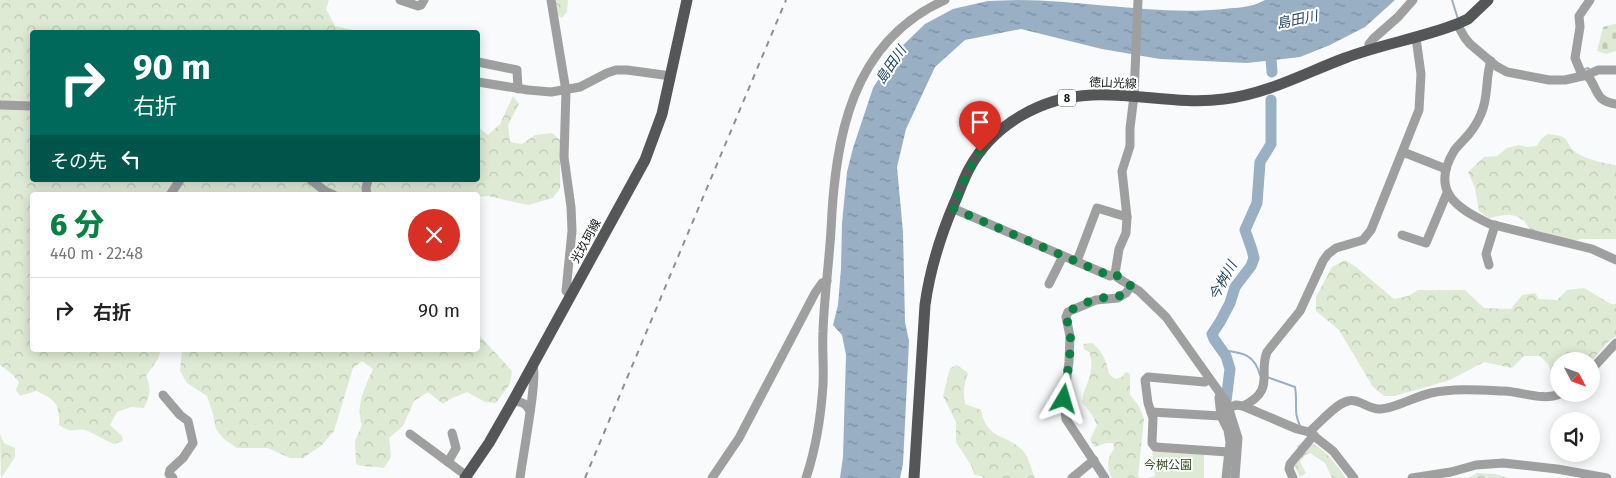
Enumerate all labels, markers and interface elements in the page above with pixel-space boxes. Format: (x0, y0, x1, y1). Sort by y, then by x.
water label: 島田川 (1275, 7, 1321, 33)
water label: 島田川 (872, 41, 911, 87)
text: 90 m (133, 46, 211, 88)
icon: right (50, 50, 115, 115)
street label: 徳山光線 (1089, 75, 1137, 91)
road number: 8 (1058, 90, 1076, 106)
text: 右折 (133, 93, 177, 120)
pin (959, 101, 1001, 152)
icon: arrive (966, 108, 994, 136)
icon: left (117, 145, 145, 173)
text: その先 (50, 150, 107, 173)
text: 6 分 (50, 207, 104, 243)
button: close (408, 209, 460, 261)
street label: 光玖珂線 (568, 217, 604, 265)
text: 440 m · 22:48 (50, 244, 143, 263)
water label: 今桝川 (1205, 257, 1242, 303)
icon: right (50, 296, 78, 324)
text: 90 m (418, 299, 460, 322)
text: 右折 (93, 301, 131, 324)
north arrow (1550, 352, 1600, 402)
map controls (1550, 352, 1600, 462)
position arrow (1037, 372, 1089, 424)
button: sound (1550, 412, 1600, 462)
park label: 今桝公園 (1144, 458, 1192, 472)

